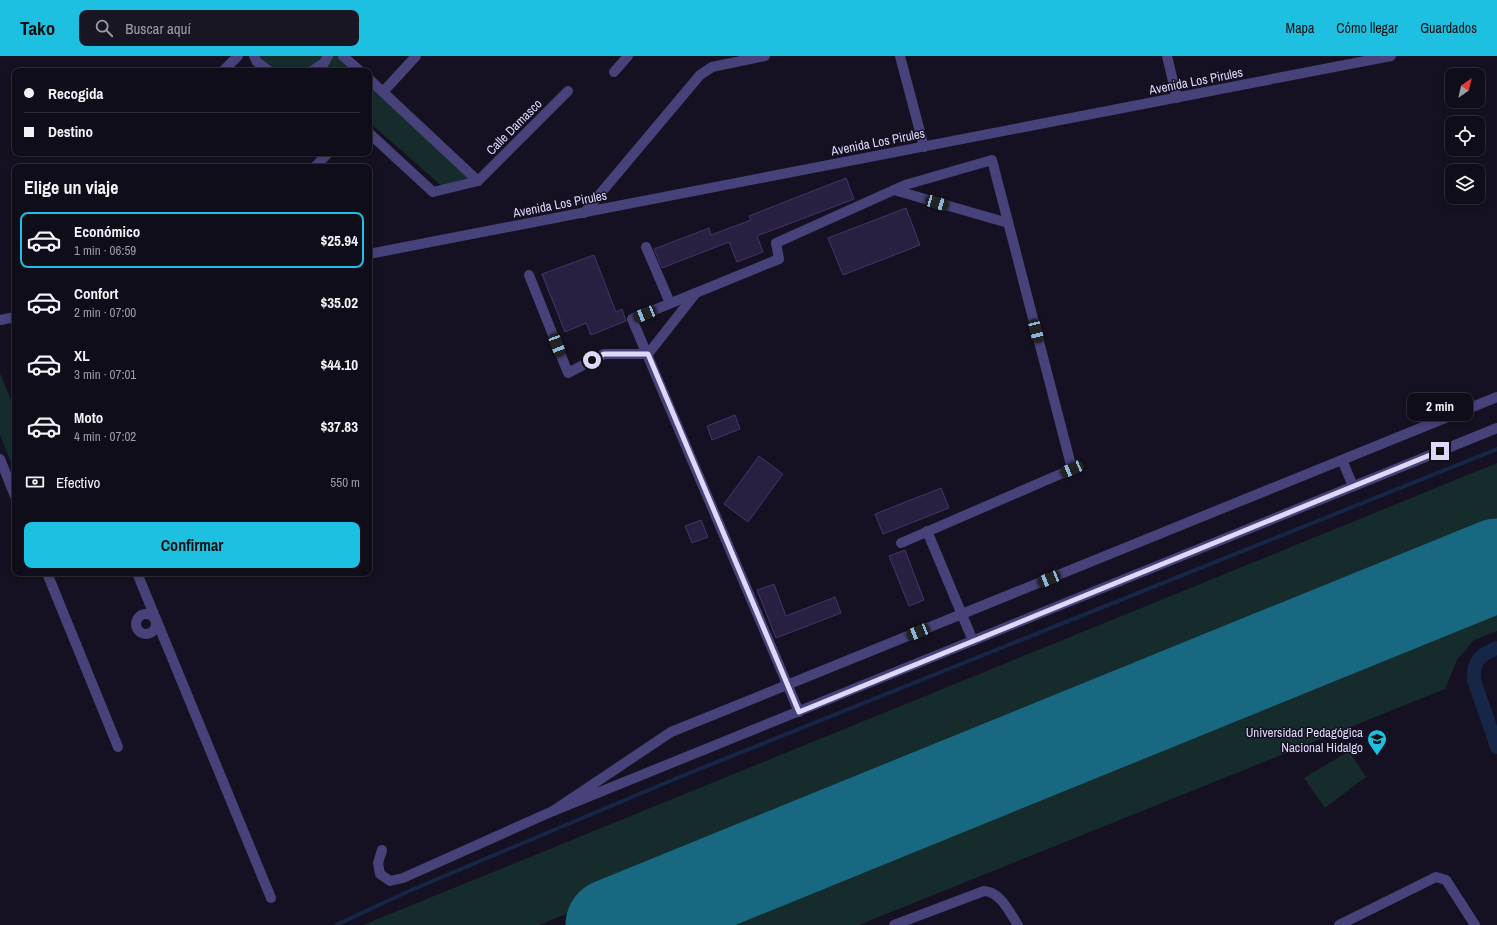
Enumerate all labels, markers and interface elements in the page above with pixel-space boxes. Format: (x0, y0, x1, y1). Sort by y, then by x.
search box (79, 10, 359, 46)
text: Tako (20, 15, 55, 41)
icon: search (93, 17, 115, 39)
text: Buscar aquí (125, 18, 191, 39)
text: Mapa (1286, 19, 1314, 37)
text: Cómo llegar (1336, 19, 1398, 37)
text: Guardados (1420, 19, 1477, 37)
street label: Avenida Los Pirules (1147, 64, 1244, 99)
north arrow (1445, 68, 1485, 108)
map controls (1445, 68, 1485, 204)
text: Recogida (48, 83, 103, 104)
street label: Calle Damasco (482, 95, 546, 159)
button: locate (1445, 116, 1485, 156)
text: Destino (48, 121, 93, 142)
street label: Avenida Los Pirules (829, 125, 926, 160)
button: layers (1445, 164, 1485, 204)
text: Elige un viaje (24, 175, 118, 200)
street label: Avenida Los Pirules (511, 187, 608, 222)
car (924, 194, 950, 212)
text: Económico (74, 221, 140, 242)
icon: car (26, 222, 62, 258)
text: $25.94 (320, 230, 358, 251)
text: 1 min · 06:59 (74, 242, 136, 259)
text: Confort (74, 283, 118, 304)
icon: car (26, 284, 62, 320)
text: $35.02 (320, 292, 358, 313)
text: 2 min · 07:00 (74, 304, 136, 321)
car (632, 304, 658, 324)
car (1027, 318, 1045, 344)
car (547, 332, 567, 358)
text: XL (74, 345, 90, 366)
icon: car (26, 346, 62, 382)
route start (583, 351, 601, 369)
text: $44.10 (320, 354, 358, 375)
text: 3 min · 07:01 (74, 366, 136, 383)
callout: 2 min (1407, 393, 1473, 421)
text: 2 min (1426, 398, 1454, 415)
text: Moto (74, 407, 103, 428)
icon: car (26, 408, 62, 444)
text: $37.83 (320, 416, 358, 437)
text: 4 min · 07:02 (74, 428, 136, 445)
route end (1431, 442, 1449, 460)
car (1059, 459, 1085, 479)
icon: cash (24, 471, 46, 493)
text: Efectivo (56, 472, 100, 493)
text: 550 m (330, 474, 360, 491)
button: Confirmar (24, 522, 360, 568)
car (1036, 569, 1062, 589)
car (905, 622, 931, 642)
place label: Universidad Pedagógica Nacional Hidalgo (1246, 724, 1363, 756)
school or university icon: Universidad Pedagógica Nacional Hidalgo (1366, 728, 1388, 756)

